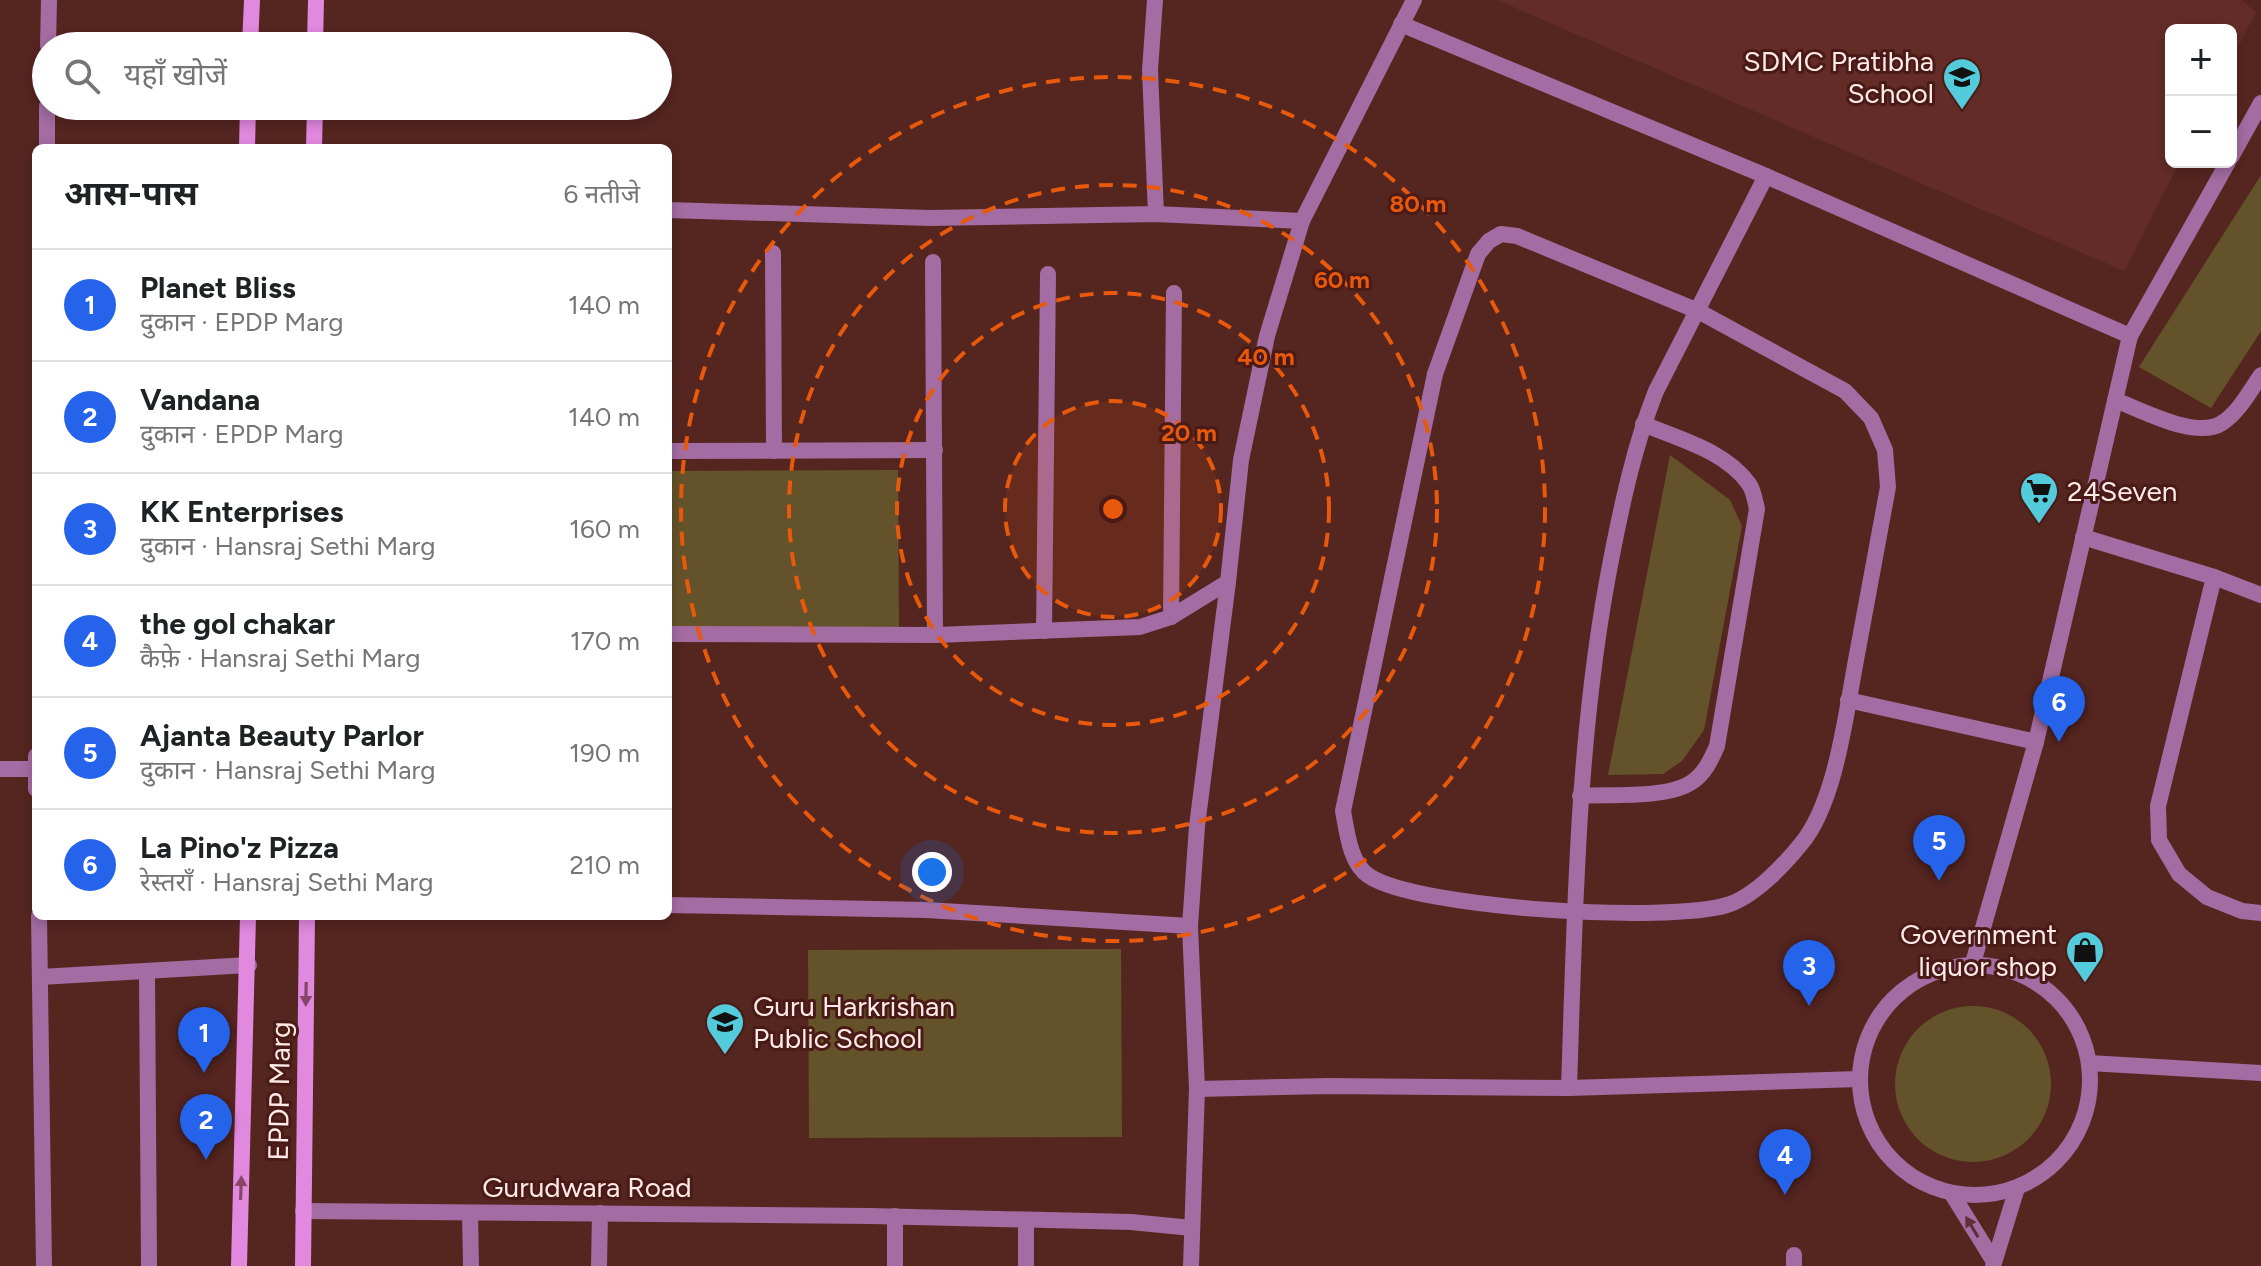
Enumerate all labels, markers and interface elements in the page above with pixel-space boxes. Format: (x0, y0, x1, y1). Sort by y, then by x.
map controls (2165, 24, 2237, 168)
button: + (2165, 24, 2237, 96)
search box (32, 32, 672, 120)
place label: SDMC Pratibha School (1744, 44, 1934, 110)
icon: search (60, 54, 104, 98)
text: यहाँ खोजें (124, 56, 227, 93)
school or university icon: SDMC Pratibha School (1941, 56, 1983, 111)
button: − (2165, 96, 2237, 168)
text: आस-पास (64, 173, 198, 214)
text: 6 नतीजे (564, 178, 640, 210)
text: 80 m (1390, 189, 1446, 218)
text: 60 m (1314, 265, 1370, 294)
text: Planet Bliss (140, 269, 296, 306)
text: 1 (85, 289, 95, 321)
text: 140 m (568, 289, 640, 321)
text: दुकान · EPDP Marg (140, 306, 344, 338)
text: 40 m (1237, 342, 1295, 371)
text: Vandana (140, 381, 260, 418)
text: 2 (82, 401, 98, 433)
text: 140 m (568, 401, 640, 433)
text: दुकान · EPDP Marg (140, 418, 344, 450)
text: 20 m (1161, 418, 1217, 447)
supermarket icon: 24Seven (2018, 470, 2060, 525)
place label: 24Seven (2067, 474, 2177, 508)
text: KK Enterprises (140, 493, 343, 530)
centre of rings (1099, 495, 1127, 523)
text: 3 (83, 513, 97, 545)
text: 160 m (569, 513, 640, 545)
text: दुकान · Hansraj Sethi Marg (140, 530, 436, 562)
text: the gol chakar (140, 605, 335, 642)
text: 4 (82, 625, 98, 657)
text: 170 m (570, 625, 640, 657)
text: कैफ़े · Hansraj Sethi Marg (140, 642, 421, 674)
pin: 6 (2033, 676, 2085, 742)
text: Ajanta Beauty Parlor (140, 717, 424, 754)
text: 5 (82, 737, 98, 769)
text: 190 m (569, 737, 640, 769)
text: दुकान · Hansraj Sethi Marg (140, 754, 436, 786)
pin: 5 (1913, 815, 1965, 881)
text: La Pino'z Pizza (140, 829, 339, 866)
text: 6 (82, 849, 98, 881)
text: 210 m (570, 849, 640, 881)
your location (912, 852, 952, 892)
text: रेस्तराँ · Hansraj Sethi Marg (140, 866, 434, 898)
place label: Government liquor shop (1900, 917, 2057, 983)
shop icon: Government liquor shop (2064, 929, 2106, 984)
pin: 3 (1783, 940, 1835, 1006)
one-way arrow (300, 982, 312, 1007)
place label: Guru Harkrishan Public School (753, 989, 955, 1055)
school or university icon: Guru Harkrishan Public School (704, 1001, 746, 1056)
pin: 1 (178, 1007, 230, 1073)
street label: EPDP Marg (261, 1021, 297, 1161)
pin: 2 (180, 1094, 232, 1160)
pin: 4 (1759, 1129, 1811, 1195)
street label: Gurudwara Road (482, 1170, 692, 1204)
one-way arrow (235, 1175, 248, 1200)
one-way arrow (1966, 1216, 1980, 1238)

